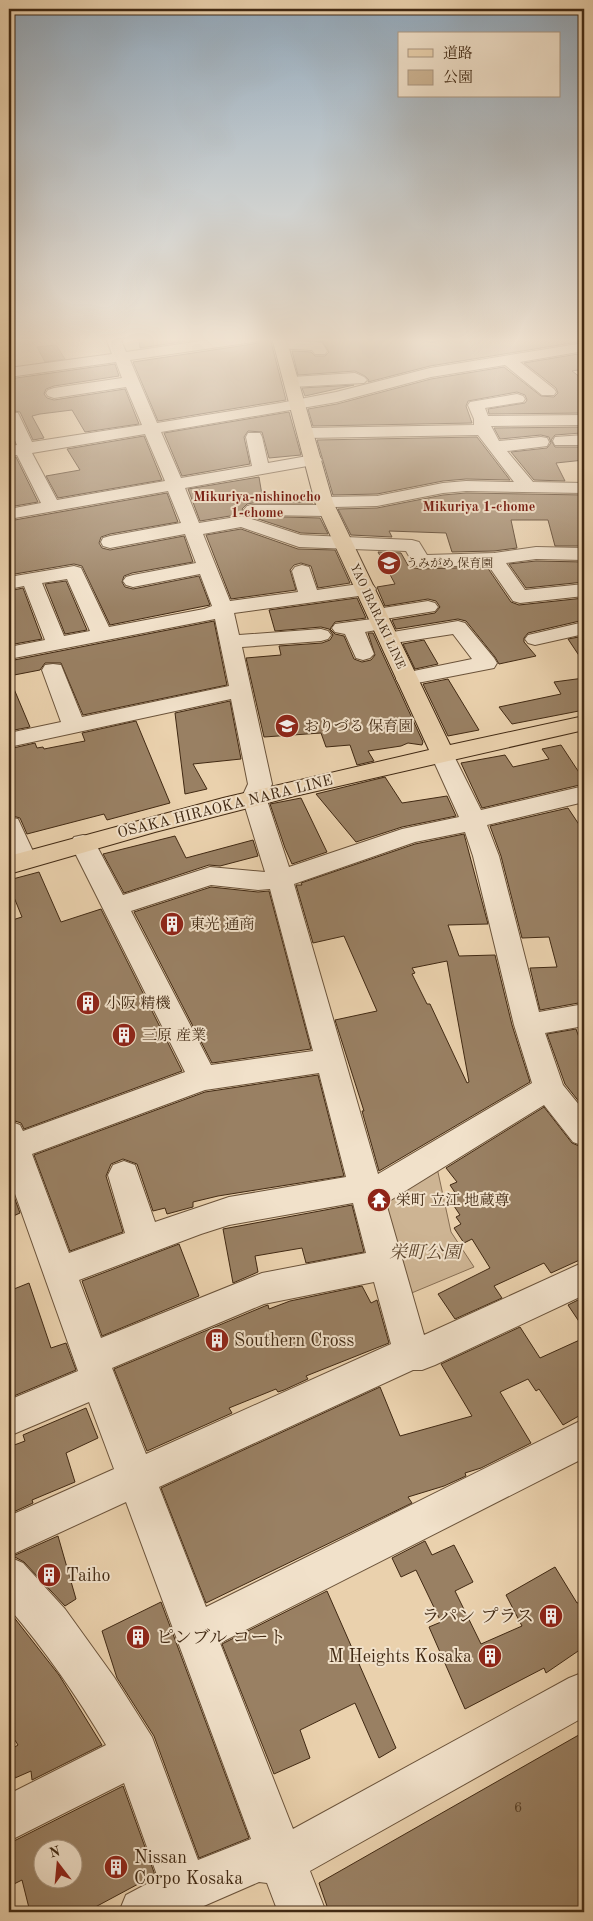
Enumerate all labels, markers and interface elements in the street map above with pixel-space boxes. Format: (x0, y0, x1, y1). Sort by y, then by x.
legend (398, 32, 560, 98)
text: 道路 (443, 45, 473, 62)
text: 公園 (443, 69, 473, 86)
district label: Mikuriya-nishinocho 1-chome (193, 490, 321, 520)
district label: Mikuriya 1-chome (423, 500, 535, 514)
school or university icon: うみがめ 保育園 (376, 550, 402, 576)
place label: うみがめ 保育園 (406, 556, 493, 570)
street label: YAO IBARAKI LINE (347, 562, 407, 671)
school or university icon: おりづる 保育園 (274, 713, 300, 739)
place label: おりづる 保育園 (304, 718, 413, 735)
street label: OSAKA HIRAOKA NARA LINE (116, 773, 335, 842)
building icon: 東光 通商 (159, 911, 185, 937)
place label: 東光 通商 (190, 916, 254, 933)
building icon: 小阪 精機 (75, 990, 101, 1016)
place label: 小阪 精機 (106, 995, 170, 1012)
building icon: 三原 産業 (111, 1022, 137, 1048)
place label: 三原 産業 (142, 1027, 206, 1044)
temple icon: 栄町 立江 地蔵尊 (366, 1187, 392, 1213)
place label: 栄町 立江 地蔵尊 (396, 1192, 509, 1209)
park label: 栄町公園 (389, 1242, 464, 1262)
building icon: Southern Cross (204, 1327, 230, 1353)
place label: Southern Cross (234, 1332, 354, 1350)
building icon: Taiho (36, 1562, 62, 1588)
place label: Taiho (66, 1567, 110, 1585)
building icon: ラパン プラス (538, 1603, 564, 1629)
place label: ラパン プラス (422, 1607, 534, 1626)
building icon: ピンブル コート (125, 1624, 151, 1650)
place label: ピンブル コート (156, 1628, 286, 1647)
building icon: M Heights Kosaka (477, 1643, 503, 1669)
place label: M Heights Kosaka (328, 1648, 472, 1666)
house number: 6 (514, 1801, 522, 1816)
north arrow (32, 1838, 82, 1888)
text: N (48, 1844, 62, 1861)
place label: Nissan Corpo Kosaka (134, 1849, 243, 1888)
building icon: Nissan Corpo Kosaka (103, 1854, 129, 1880)

